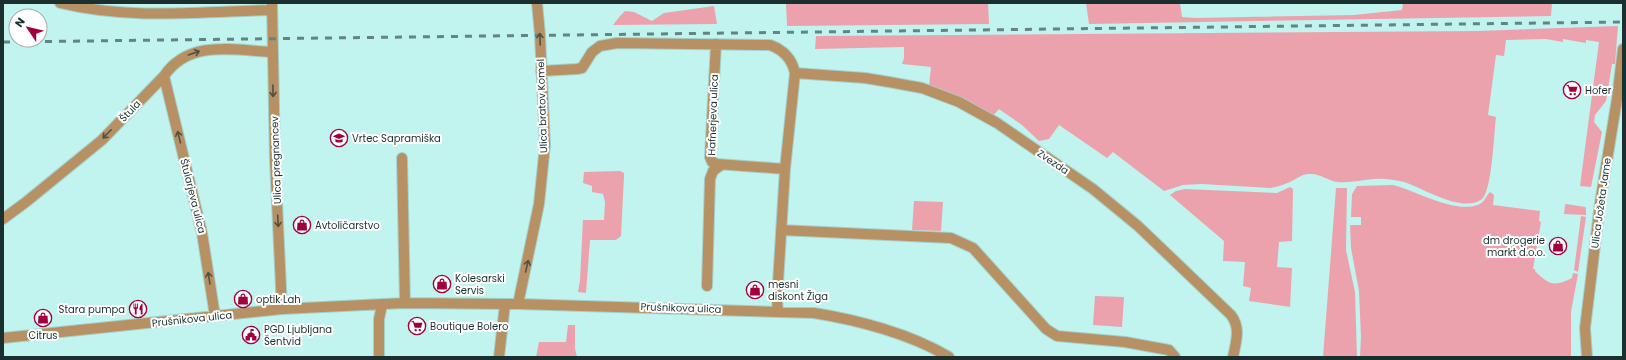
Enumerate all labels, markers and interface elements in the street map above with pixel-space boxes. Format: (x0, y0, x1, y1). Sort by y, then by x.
north arrow (8, 8, 48, 48)
text: N (11, 14, 29, 30)
one-way arrow (536, 33, 543, 46)
one-way arrow (187, 49, 200, 56)
street label: Ulica bratov Komel (533, 59, 551, 153)
street label: Hafnerjeva ulica (704, 74, 722, 156)
supermarket icon: Hofer (1562, 80, 1582, 100)
place label: Hofer (1585, 83, 1612, 98)
one-way arrow (270, 84, 277, 97)
street label: Štula (116, 97, 144, 125)
street label: Ulica pregnancev (267, 115, 285, 204)
school or university icon: Vrtec Sapramiška (329, 128, 349, 148)
one-way arrow (102, 129, 112, 139)
one-way arrow (174, 131, 182, 144)
place label: Vrtec Sapramiška (352, 131, 441, 146)
street label: Zvezda (1034, 146, 1072, 178)
street label: Štularjeva ulica (176, 157, 210, 235)
street label: Ulica Jožeta Jame (1587, 157, 1615, 249)
one-way arrow (274, 214, 282, 227)
shop icon: Avtoličarstvo (292, 215, 312, 235)
place label: Avtoličarstvo (315, 218, 380, 233)
place label: dm drogerie markt d.o.o. (1483, 233, 1545, 260)
shop icon: dm drogerie markt d.o.o. (1548, 236, 1568, 256)
one-way arrow (524, 259, 531, 272)
place label: Kolesarski Servis (455, 271, 505, 298)
one-way arrow (205, 272, 213, 285)
shop icon: Kolesarski Servis (432, 274, 452, 294)
place label: mesni diskont Žiga (768, 277, 828, 304)
shop icon: mesni diskont Žiga (745, 280, 765, 300)
shop icon: optik Lah (233, 289, 253, 309)
place label: optik Lah (256, 292, 301, 307)
restaurant icon: Stara pumpa (128, 299, 148, 319)
street label: Prušnikova ulica (640, 299, 722, 317)
place label: Stara pumpa (59, 302, 125, 317)
street label: Prušnikova ulica (151, 307, 233, 331)
shop icon: Citrus (33, 308, 53, 328)
supermarket icon: Boutique Bolero (407, 316, 427, 336)
place label: Boutique Bolero (430, 319, 508, 334)
place label: PGD Ljubljana Šentvid (264, 322, 332, 349)
public building icon: PGD Ljubljana Šentvid (241, 325, 261, 345)
place label: Citrus (28, 328, 58, 343)

